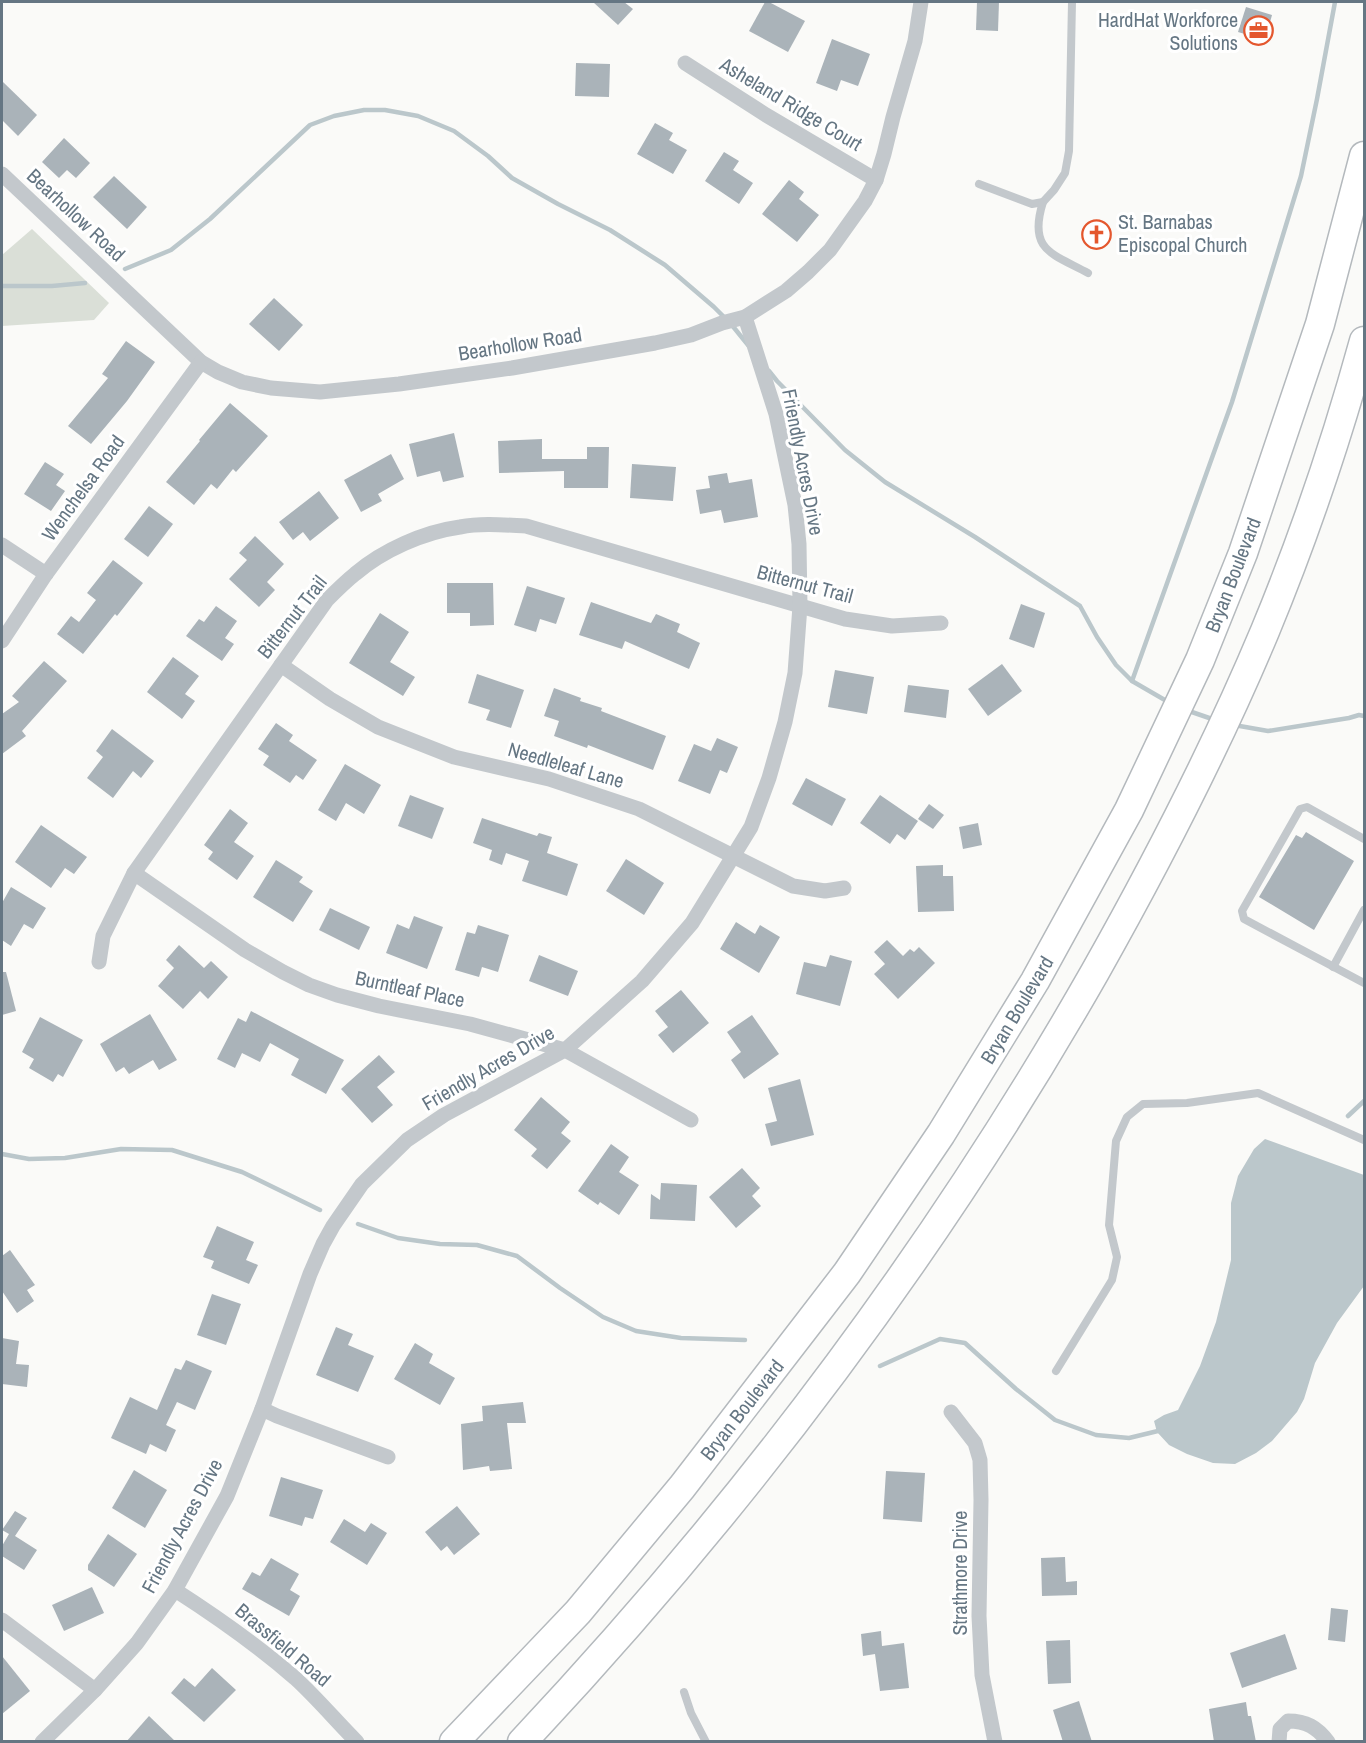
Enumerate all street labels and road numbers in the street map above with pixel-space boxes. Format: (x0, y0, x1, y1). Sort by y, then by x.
street label: Asheland Ridge Court (714, 50, 868, 157)
street label: Bearhollow Road (21, 162, 131, 267)
street label: Bearhollow Road (456, 320, 584, 367)
street label: Friendly Acres Drive (776, 386, 831, 537)
street label: Wenchelsa Road (35, 429, 130, 546)
street label: Bryan Boulevard (1198, 513, 1267, 636)
street label: Bitternut Trail (754, 558, 856, 609)
street label: Bitternut Trail (251, 570, 333, 664)
street label: Needleleaf Lane (505, 735, 627, 794)
street label: Bryan Boulevard (974, 951, 1059, 1069)
street label: Burntleaf Place (353, 964, 467, 1013)
street label: Friendly Acres Drive (417, 1019, 559, 1116)
street label: Bryan Boulevard (694, 1354, 790, 1466)
street label: Friendly Acres Drive (135, 1454, 228, 1598)
street label: Strathmore Drive (946, 1511, 973, 1635)
street label: Brassfield Road (230, 1597, 337, 1692)

